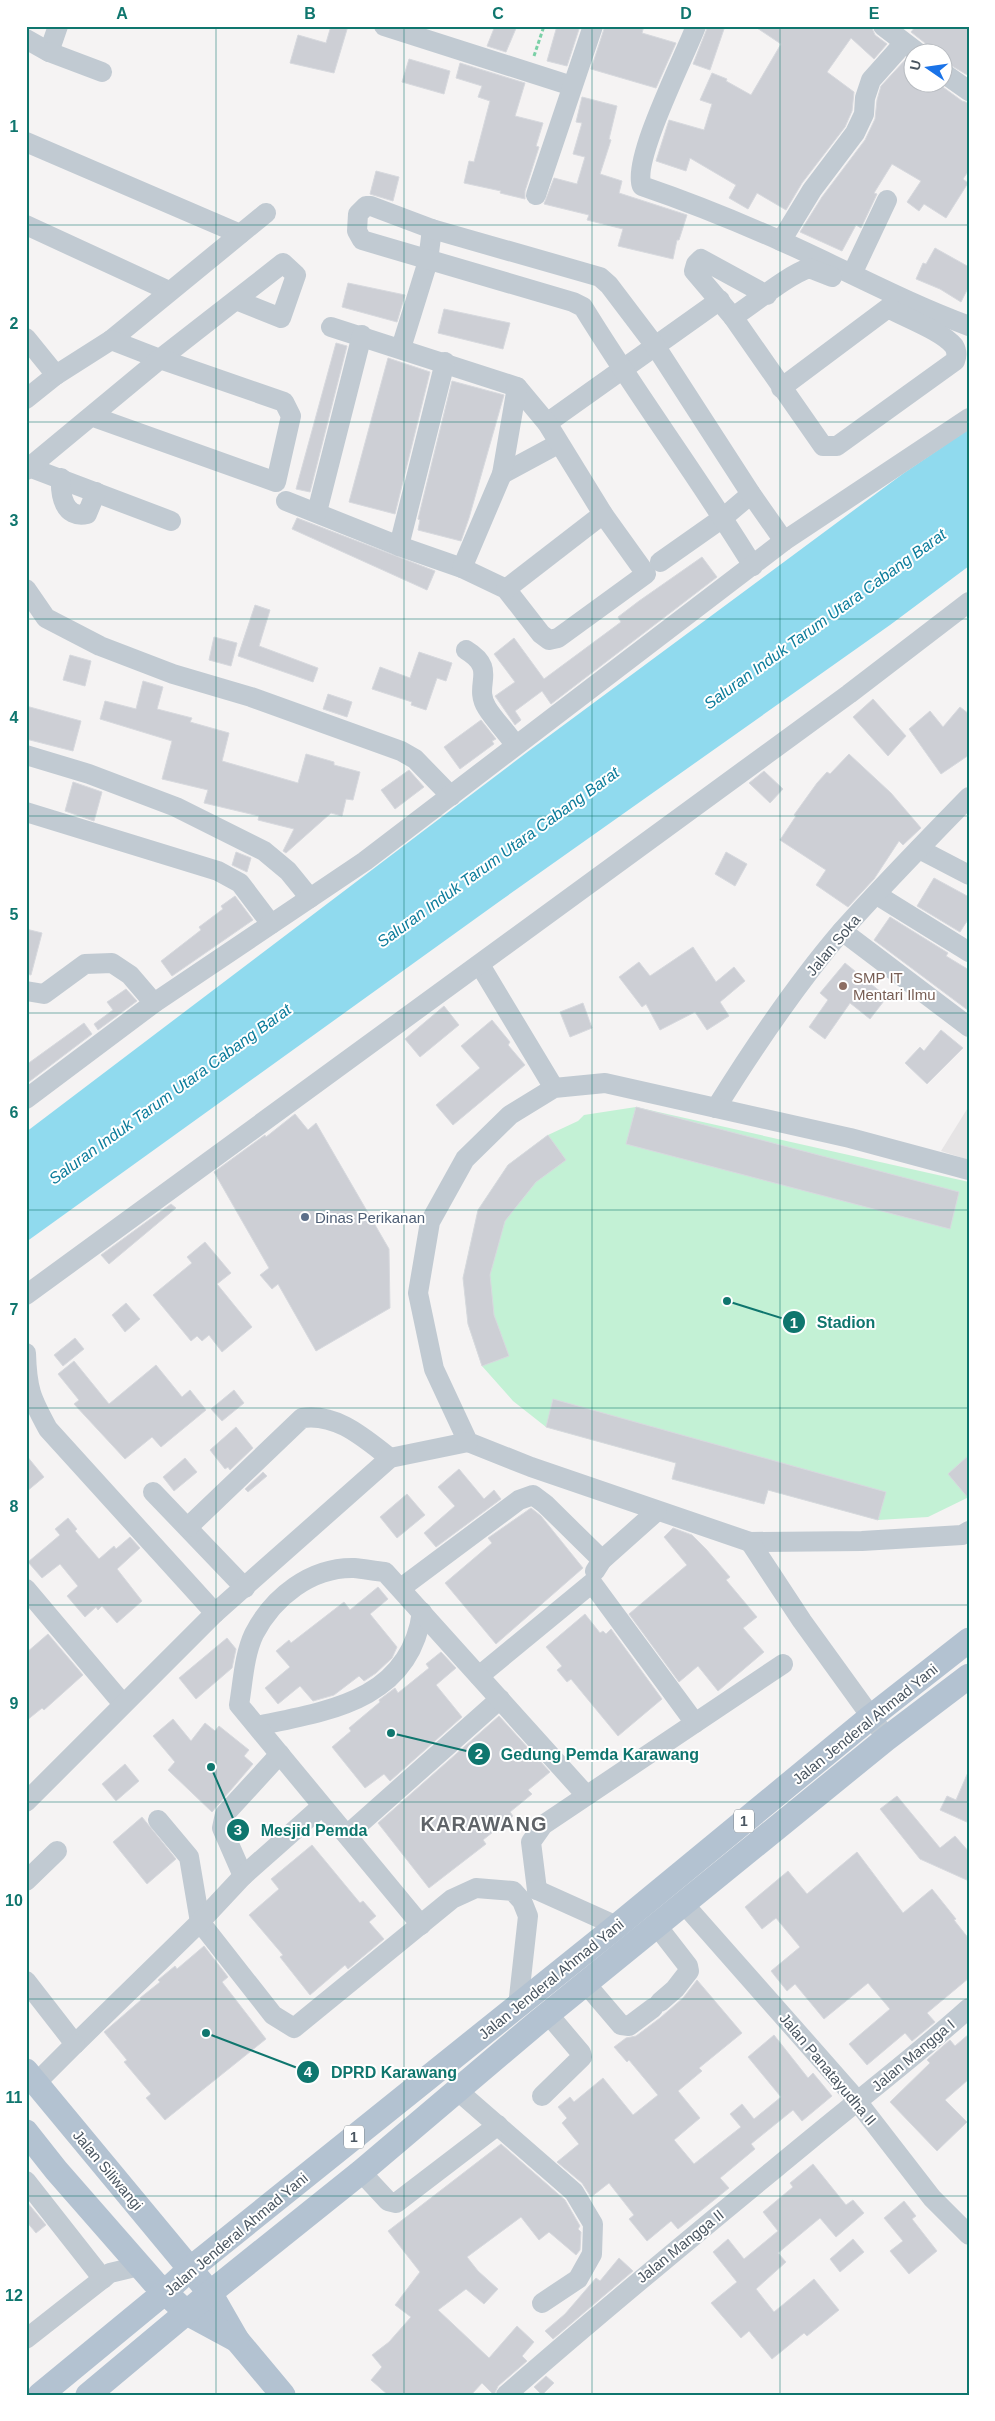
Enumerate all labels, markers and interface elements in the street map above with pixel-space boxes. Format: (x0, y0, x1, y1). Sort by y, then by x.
text: A (116, 5, 128, 22)
text: B (304, 5, 316, 22)
text: C (492, 5, 504, 22)
text: D (680, 5, 692, 22)
text: E (869, 5, 880, 22)
north arrow (902, 42, 952, 92)
text: U (906, 58, 924, 72)
text: 1 (10, 118, 19, 135)
text: 2 (10, 315, 19, 332)
text: 3 (10, 512, 19, 529)
water label: Saluran Induk Tarum Utara Cabang Barat (701, 525, 950, 712)
text: 4 (10, 709, 19, 726)
water label: Saluran Induk Tarum Utara Cabang Barat (374, 763, 623, 950)
text: 5 (10, 906, 19, 923)
street label: Jalan Soka (803, 911, 864, 979)
place label: SMP IT Mentari Ilmu (853, 969, 936, 1003)
marker: SMP IT Mentari Ilmu (837, 980, 849, 992)
water label: Saluran Induk Tarum Utara Cabang Barat (46, 1000, 295, 1187)
text: 6 (10, 1104, 19, 1121)
place label: Dinas Perikanan (315, 1209, 425, 1226)
marker: Dinas Perikanan (299, 1211, 311, 1223)
text: 7 (10, 1301, 19, 1318)
callout: Stadion (782, 1307, 885, 1338)
text: 1 (790, 1314, 798, 1331)
text: Stadion (817, 1314, 875, 1331)
text: 8 (10, 1498, 19, 1515)
street label: Jalan Jenderal Ahmad Yani (789, 1660, 941, 1788)
text: 9 (10, 1695, 19, 1712)
callout: Gedung Pemda Karawang (466, 1738, 709, 1769)
text: 2 (475, 1745, 483, 1762)
text: Gedung Pemda Karawang (501, 1746, 699, 1763)
road number: 1 (734, 1810, 754, 1832)
district label: KARAWANG (421, 1813, 547, 1835)
callout: Mesjid Pemda (225, 1815, 377, 1846)
text: 3 (234, 1821, 242, 1838)
text: Mesjid Pemda (261, 1822, 367, 1839)
text: 10 (5, 1892, 23, 1909)
street label: Jalan Jenderal Ahmad Yani (475, 1915, 627, 2043)
street label: Jalan Panatayudha II (776, 2010, 880, 2128)
street label: Jalan Mangga I (868, 2016, 958, 2094)
callout: DPRD Karawang (295, 2057, 467, 2088)
text: 4 (304, 2063, 313, 2080)
text: DPRD Karawang (331, 2064, 457, 2081)
text: 11 (6, 2089, 23, 2106)
road number: 1 (344, 2126, 364, 2148)
street label: Jalan Siliwangi (70, 2127, 146, 2213)
street label: Jalan Jenderal Ahmad Yani (161, 2169, 311, 2299)
street label: Jalan Mangga II (633, 2206, 727, 2286)
text: 12 (5, 2287, 23, 2304)

